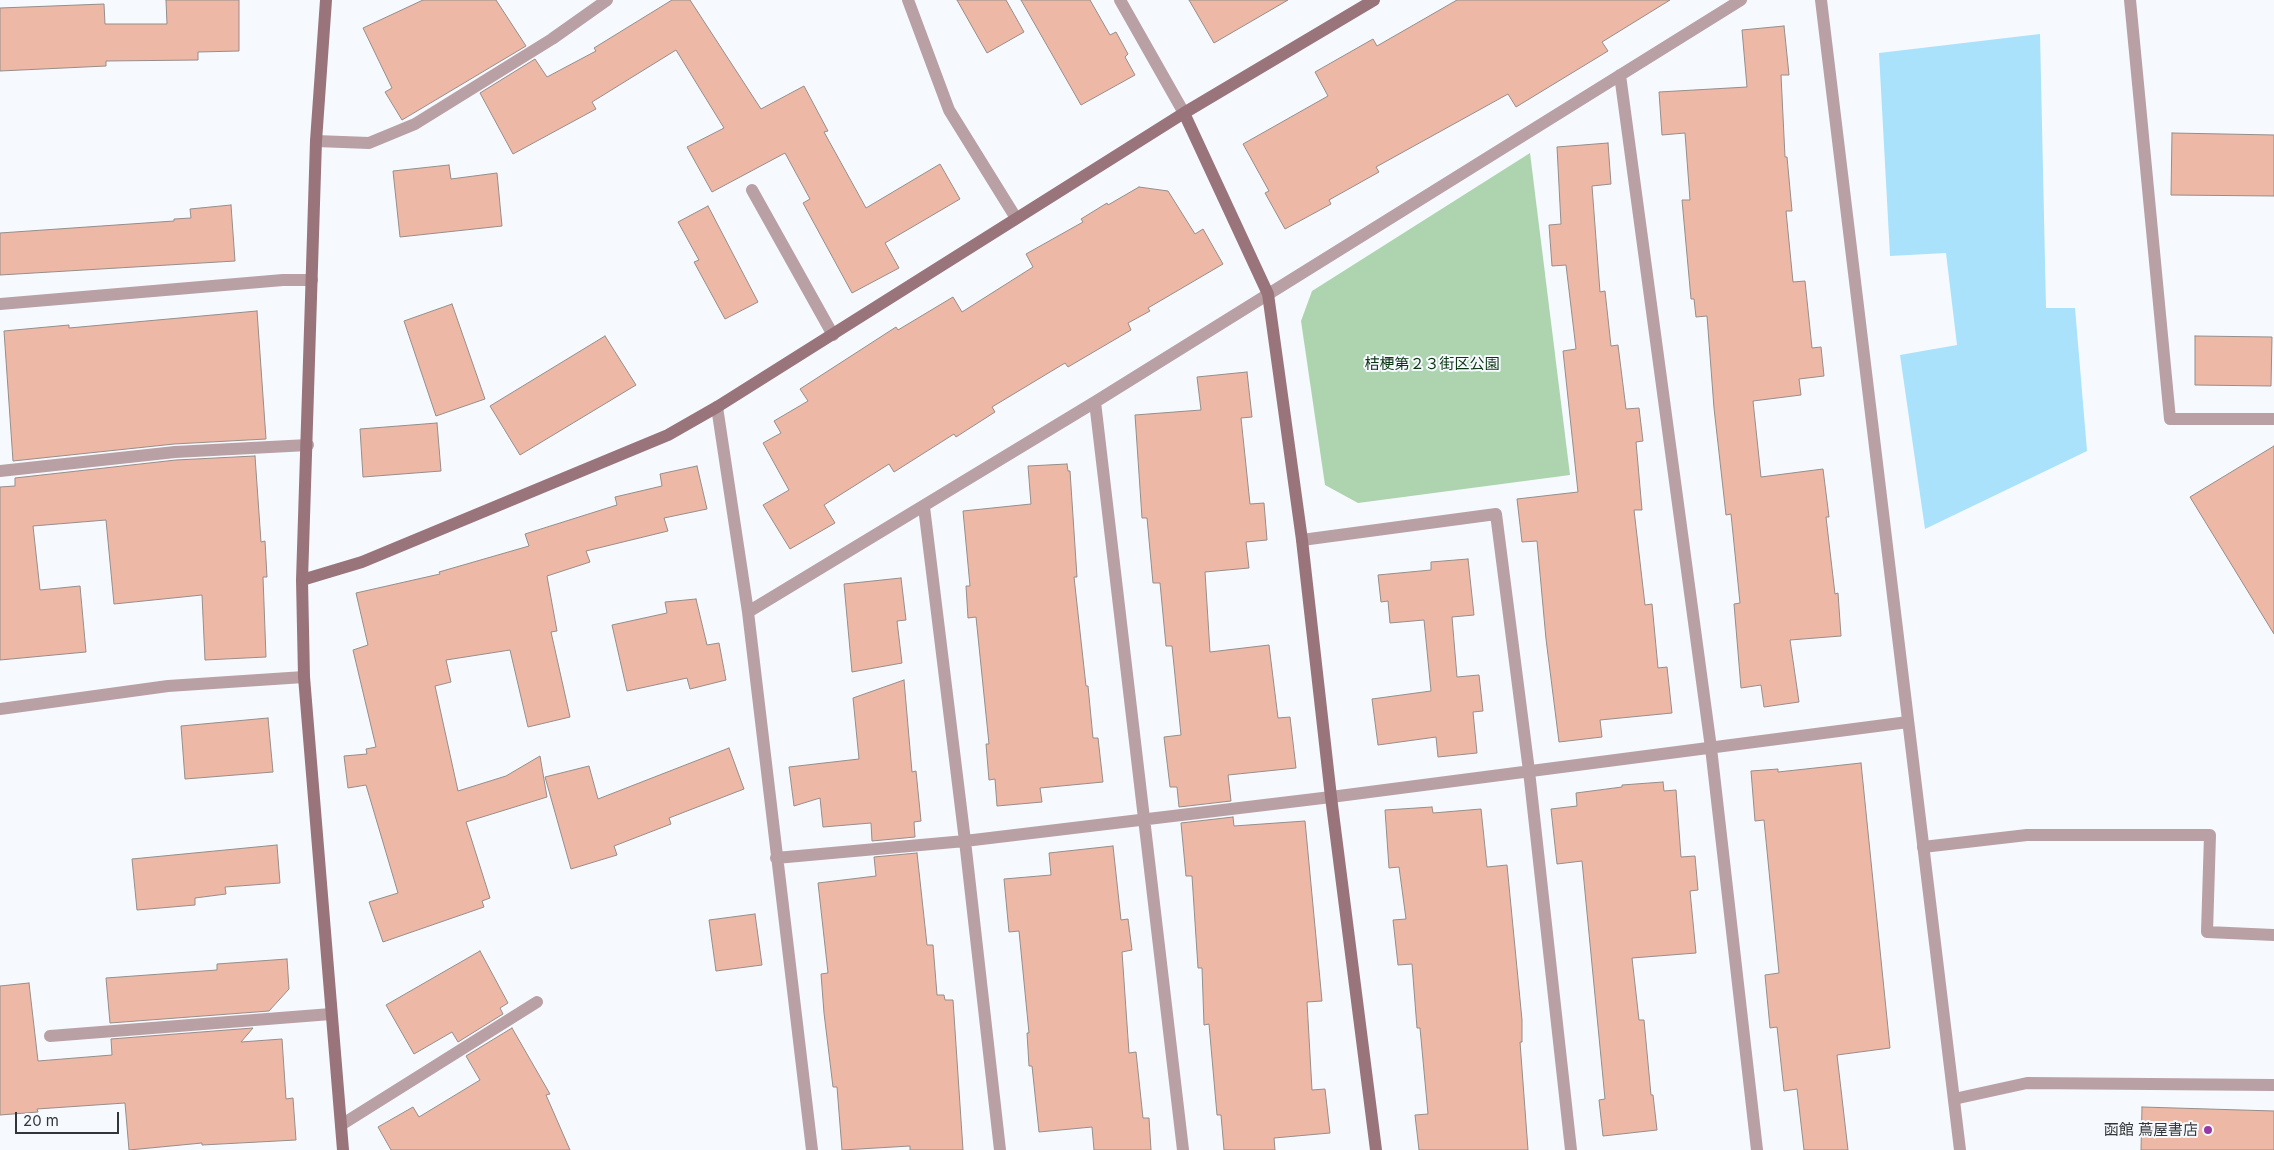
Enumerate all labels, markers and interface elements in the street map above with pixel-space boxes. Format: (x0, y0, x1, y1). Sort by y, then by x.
park label: 桔梗第２３街区公園 (1365, 355, 1499, 373)
scale bar (18, 1102, 121, 1134)
text: 20 m (23, 1111, 59, 1130)
place label: 函館 蔦屋書店 (2104, 1121, 2198, 1139)
marker: 函館 蔦屋書店 (2202, 1124, 2214, 1136)

